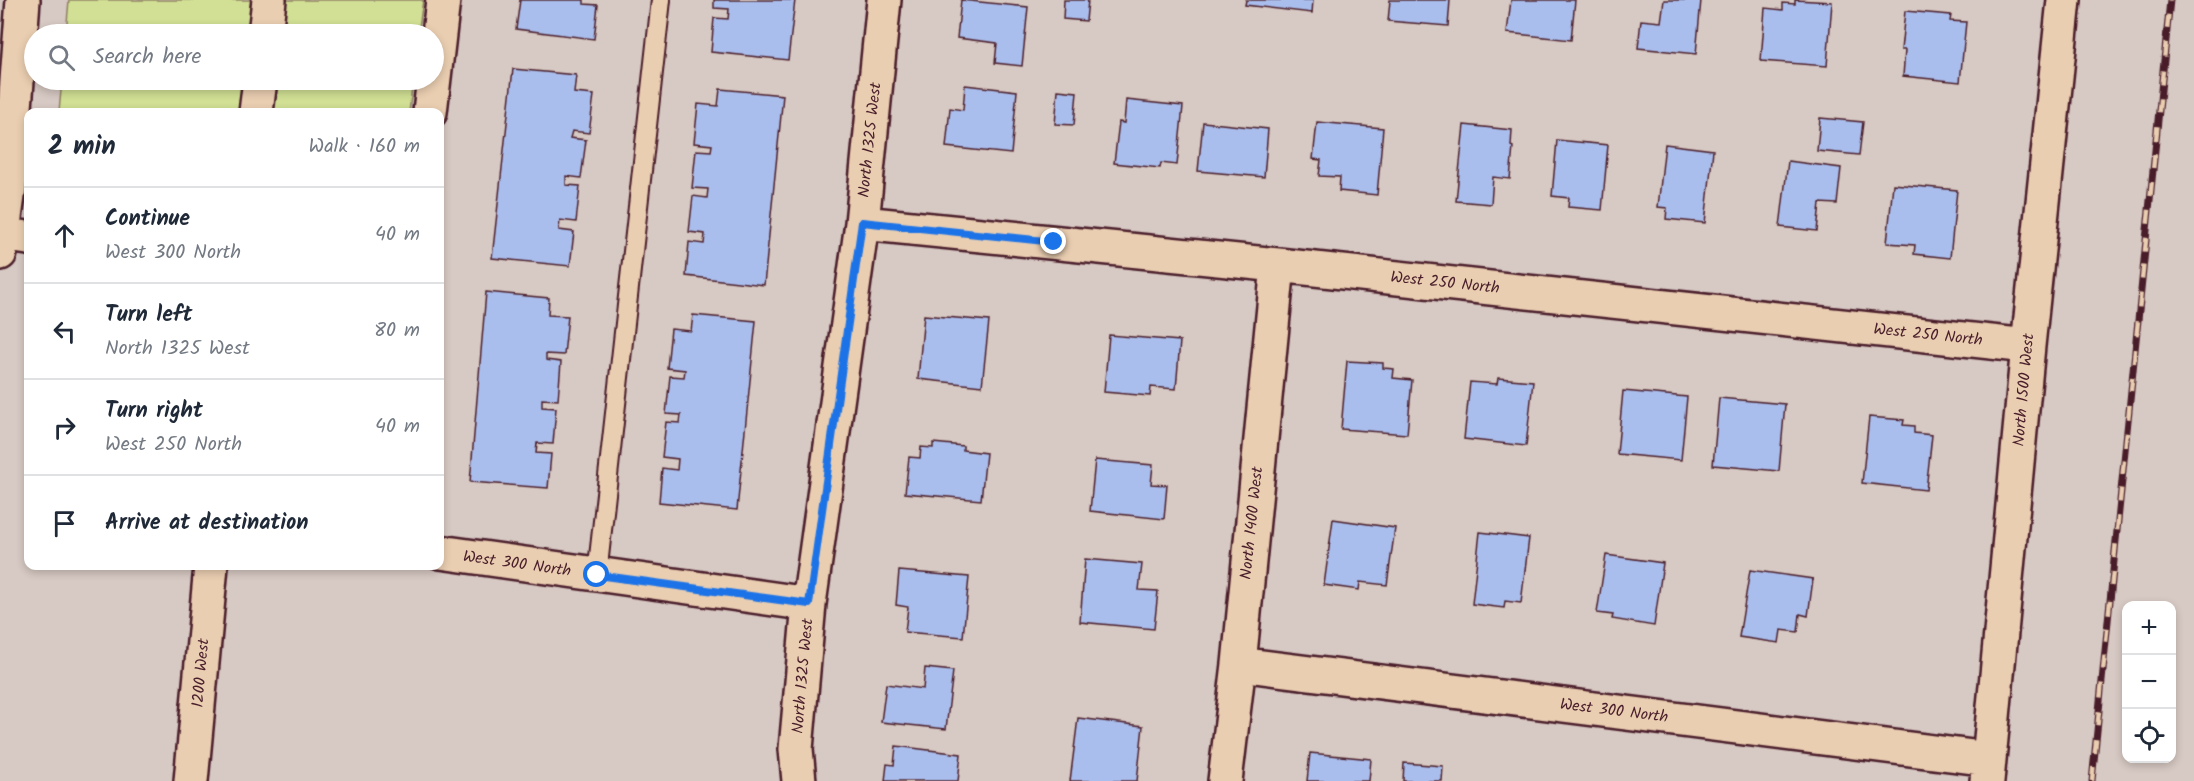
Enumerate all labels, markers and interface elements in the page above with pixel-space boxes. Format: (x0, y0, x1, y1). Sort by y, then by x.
search box (24, 24, 444, 90)
text: Search here (93, 40, 201, 75)
icon: search (45, 41, 78, 74)
street label: North 1325 West (852, 80, 889, 199)
text: 2 min (48, 126, 116, 168)
text: Walk · 160 m (309, 131, 420, 163)
text: Continue (105, 202, 190, 237)
icon: ahead (48, 219, 81, 252)
text: 40 m (375, 219, 420, 251)
route end (1040, 228, 1066, 254)
text: West 300 North (105, 237, 241, 269)
street label: West 250 North (1389, 265, 1501, 301)
text: Turn left (105, 298, 192, 333)
icon: left (48, 315, 81, 348)
text: 80 m (374, 315, 420, 347)
street label: West 250 North (1872, 317, 1984, 353)
street label: North 1500 West (2007, 332, 2041, 448)
text: North 1325 West (105, 333, 250, 365)
text: Turn right (105, 394, 203, 429)
icon: right (48, 411, 81, 444)
text: 40 m (375, 411, 420, 443)
text: West 250 North (105, 429, 242, 461)
street label: North 1400 West (1234, 464, 1270, 581)
text: Arrive at destination (105, 506, 308, 541)
icon: arrive (48, 507, 81, 540)
street label: West 300 North (461, 544, 573, 584)
route start (583, 561, 609, 587)
map controls (2122, 601, 2176, 763)
button: + (2122, 601, 2176, 655)
street label: North 1325 West (786, 616, 821, 735)
street label: 1200 West (186, 637, 217, 709)
button: − (2122, 655, 2176, 709)
street label: West 300 North (1558, 692, 1670, 730)
button: locate (2122, 709, 2176, 763)

